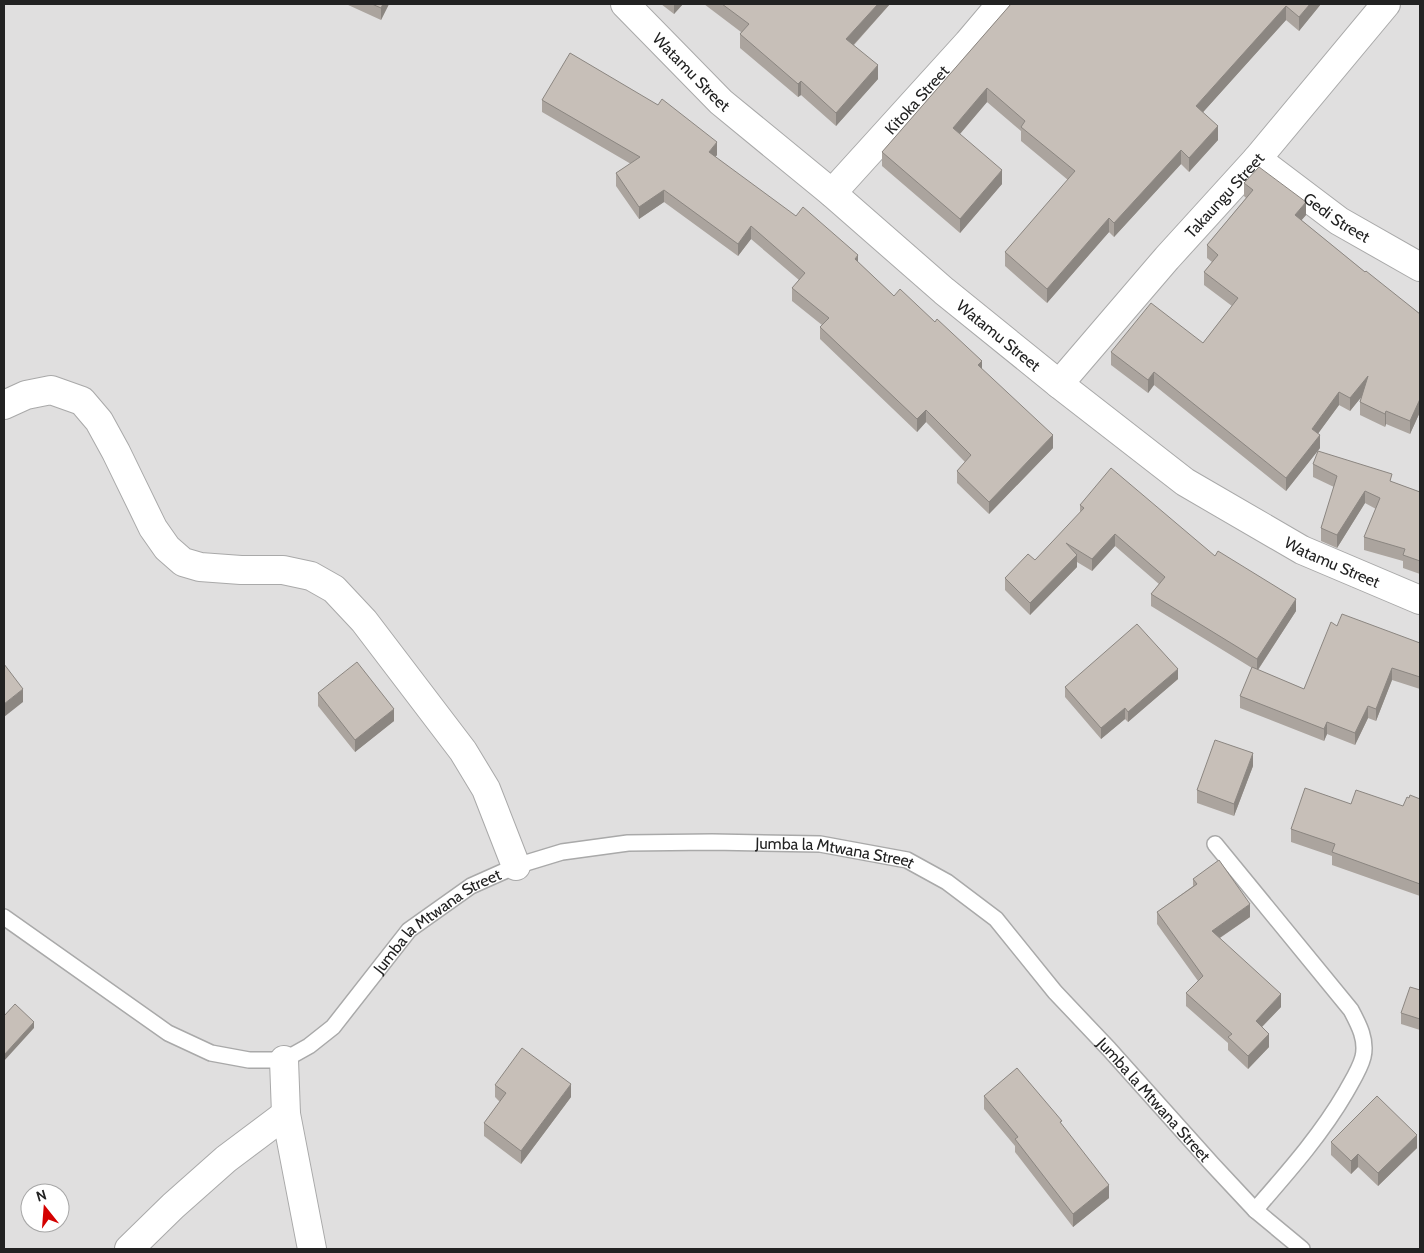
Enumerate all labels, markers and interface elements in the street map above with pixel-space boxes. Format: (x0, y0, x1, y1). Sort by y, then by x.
street label: Watamu Street (649, 29, 734, 116)
street label: Kitoka Street (881, 61, 954, 138)
street label: Takaungu Street (1181, 149, 1269, 242)
street label: Gedi Street (1300, 189, 1374, 247)
street label: Watamu Street (953, 296, 1045, 376)
street label: Watamu Street (1281, 533, 1383, 592)
street label: Jumba la Mtwana Street (754, 834, 918, 873)
street label: Jumba la Mtwana Street (369, 865, 505, 978)
street label: Jumba la Mtwana Street (1092, 1033, 1215, 1166)
north arrow (20, 1183, 70, 1233)
text: N (34, 1186, 49, 1206)

